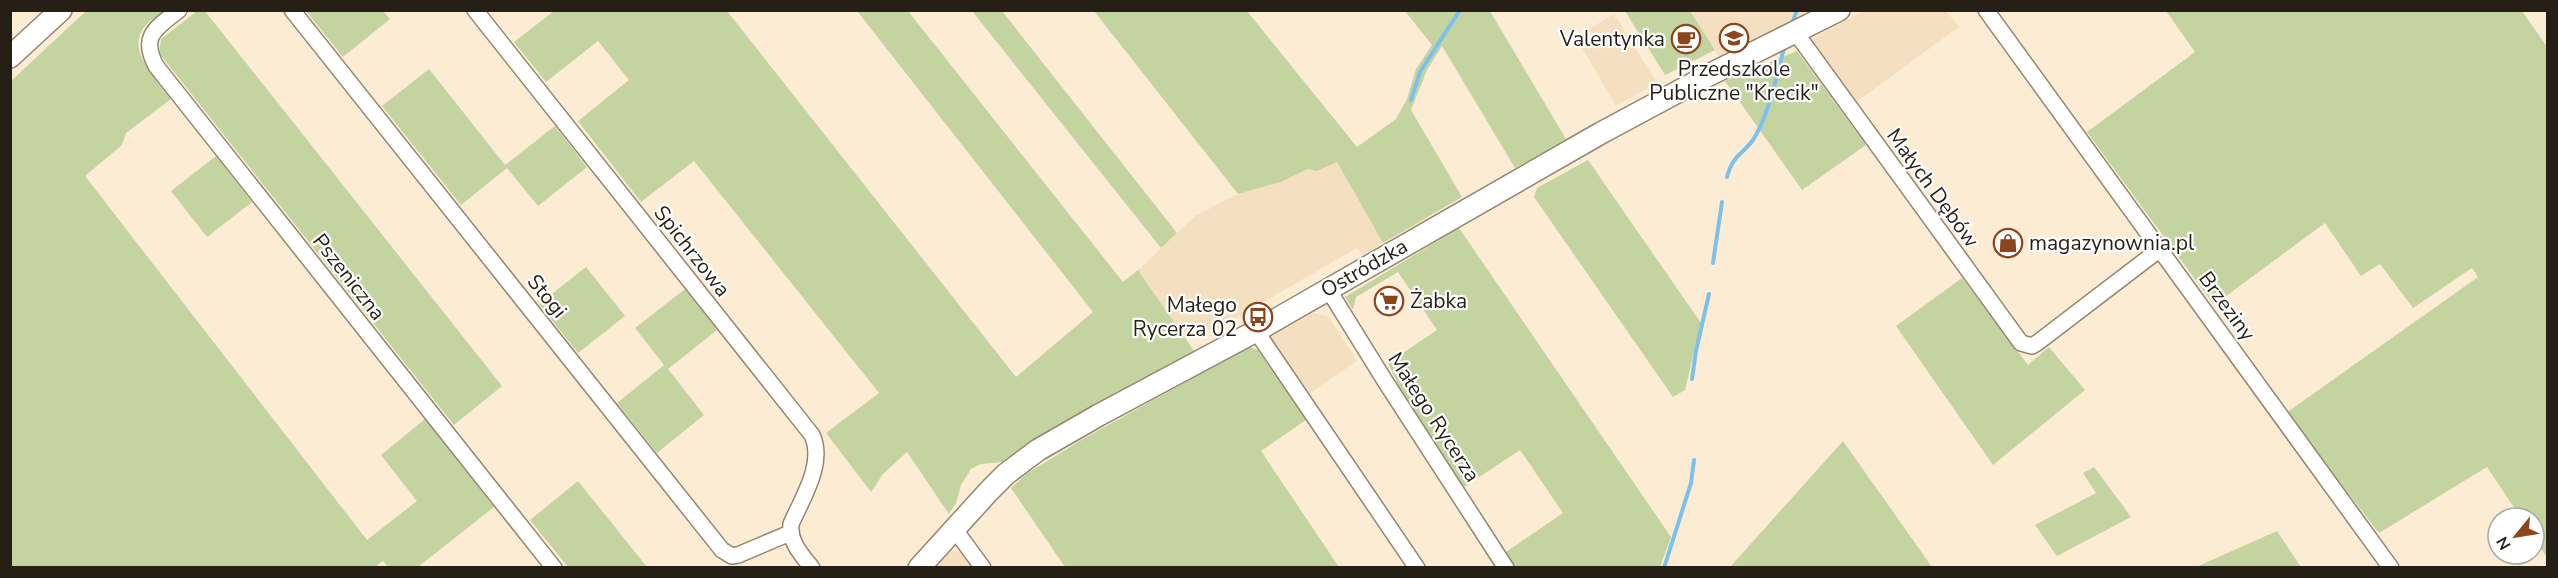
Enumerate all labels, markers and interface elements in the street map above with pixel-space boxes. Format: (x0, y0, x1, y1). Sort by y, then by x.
school or university icon: Przedszkole Publiczne "Krecik" (1718, 22, 1750, 54)
cafe icon: Valentynka (1670, 23, 1702, 55)
place label: Valentynka (1559, 25, 1665, 53)
place label: Przedszkole Publiczne "Krecik" (1649, 55, 1819, 107)
street label: Małych Dębów (1880, 123, 1986, 254)
street label: Spichrzowa (647, 199, 737, 303)
shop icon: magazynownia.pl (1992, 227, 2024, 259)
street label: Pszeniczna (306, 228, 392, 326)
place label: magazynownia.pl (2029, 229, 2195, 257)
street label: Ostródzka (1315, 232, 1413, 304)
street label: Brzeziny (2192, 266, 2262, 347)
street label: Stogi (521, 268, 573, 324)
supermarket icon: Żabka (1373, 285, 1405, 317)
place label: Żabka (1410, 287, 1467, 315)
place label: Małego Rycerza 02 (1133, 291, 1237, 343)
bus stop icon: Małego Rycerza 02 (1242, 301, 1274, 333)
street label: Małego Rycerza (1382, 347, 1486, 487)
north arrow (2486, 506, 2546, 566)
text: N (2491, 532, 2516, 554)

